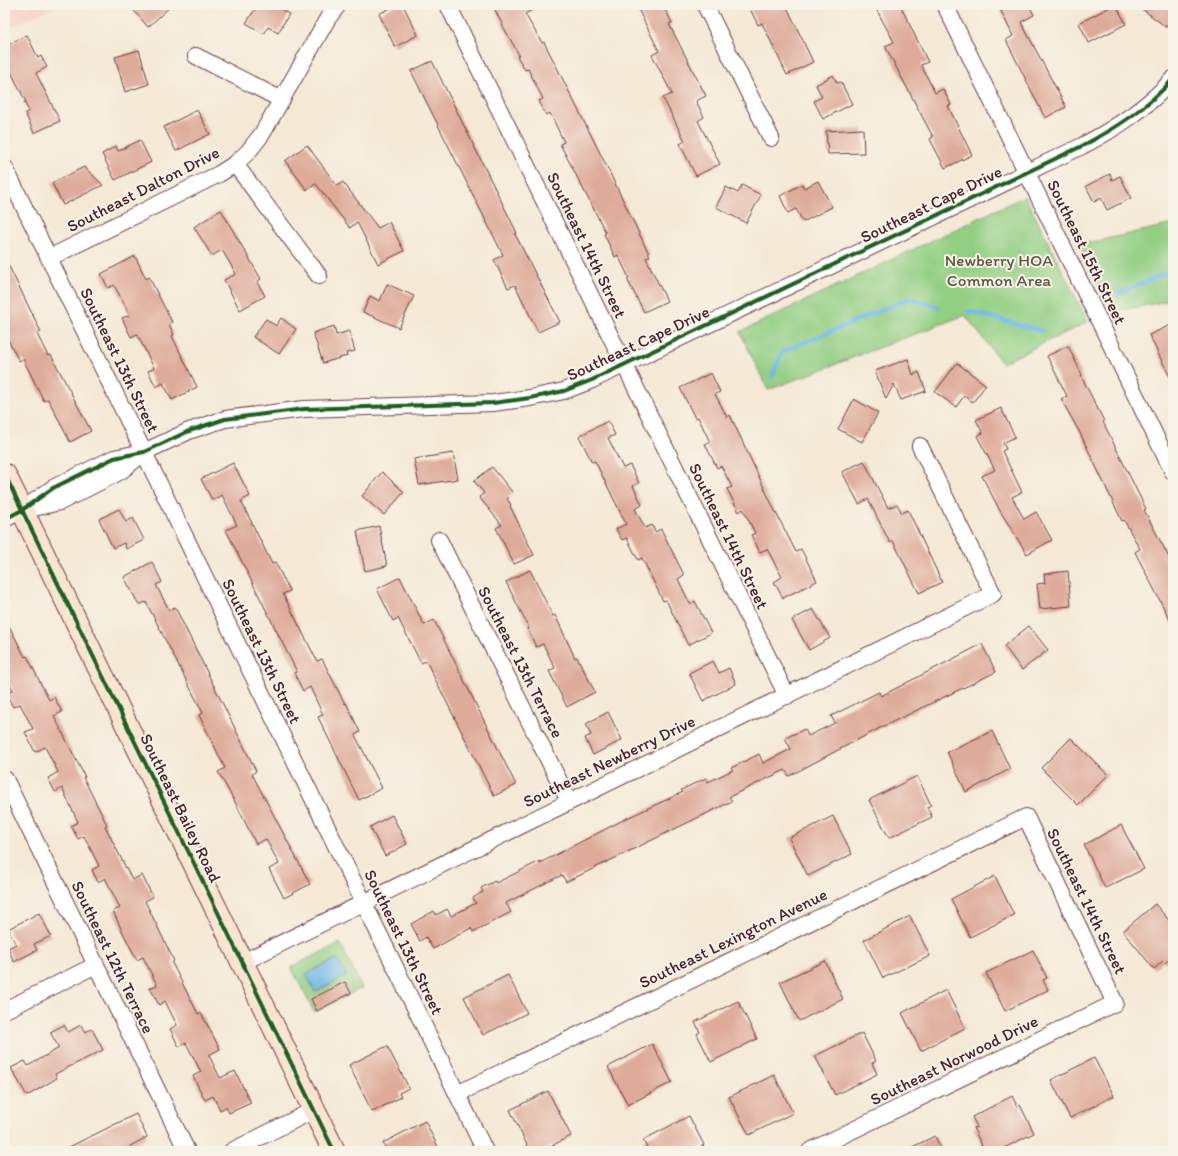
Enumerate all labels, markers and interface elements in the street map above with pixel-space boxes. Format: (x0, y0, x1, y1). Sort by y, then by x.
street label: Southeast Dalton Drive (63, 142, 223, 236)
street label: Southeast Cape Drive (857, 161, 1005, 247)
street label: Southeast 14th Street (543, 169, 631, 321)
street label: Southeast 15th Street (1043, 176, 1131, 328)
park label: Newberry HOA Common Area (945, 250, 1053, 290)
street label: Southeast 13th Street (76, 284, 164, 436)
street label: Southeast Cape Drive (564, 301, 712, 385)
street label: Southeast 14th Street (685, 460, 773, 612)
street label: Southeast 13th Street (218, 575, 306, 727)
street label: Southeast 13th Terrace (474, 583, 568, 741)
street label: Southeast Newberry Drive (520, 711, 698, 811)
street label: Southeast Bailey Road (136, 730, 226, 886)
street label: Southeast 14th Street (1043, 825, 1131, 977)
street label: Southeast 13th Street (360, 866, 448, 1018)
street label: Southeast 12th Terrace (67, 877, 159, 1037)
street label: Southeast Lexington Avenue (636, 884, 830, 992)
street label: Southeast Norwood Drive (867, 1011, 1041, 1109)

